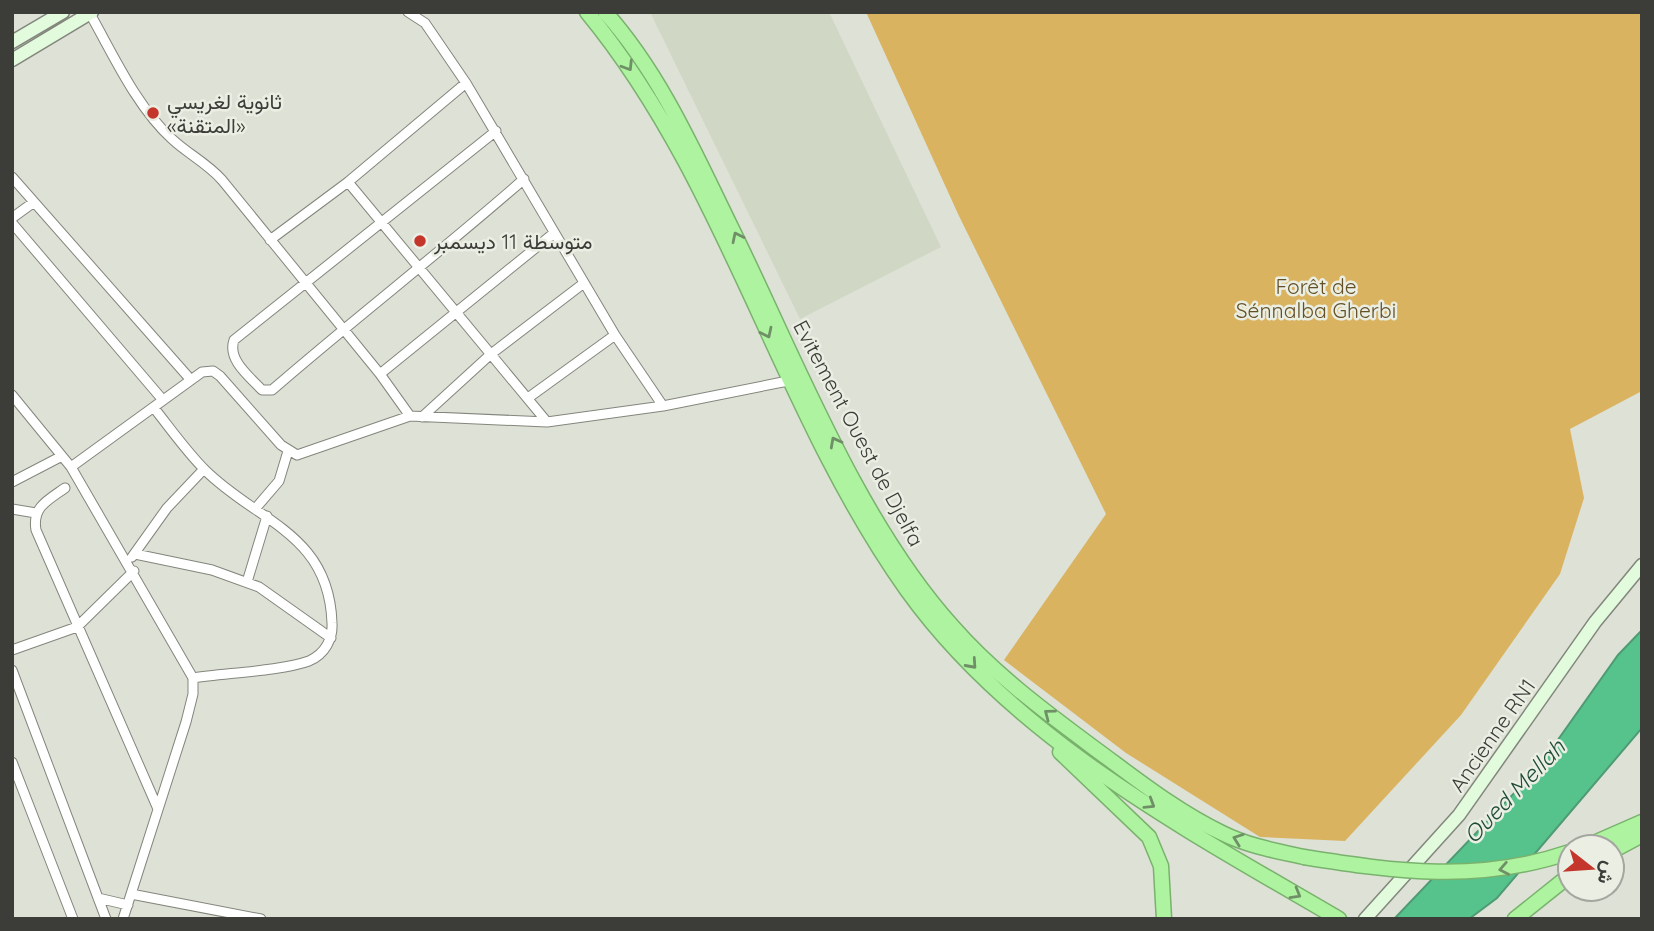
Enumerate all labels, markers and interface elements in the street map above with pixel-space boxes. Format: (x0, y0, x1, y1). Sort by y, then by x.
one-way arrow (620, 59, 633, 72)
place label: ثانوية لغريسي «المتقنة» (167, 88, 282, 138)
marker: ثانوية لغريسي «المتقنة» (145, 105, 161, 121)
place label: متوسطة 11 ديسمبر (433, 228, 592, 255)
one-way arrow (731, 232, 745, 244)
marker: متوسطة 11 ديسمبر (412, 233, 428, 249)
park label: Forêt de Sénnalba Gherbi (1236, 273, 1396, 323)
street label: Evitement Ouest de Djelfa (788, 315, 930, 551)
one-way arrow (759, 326, 773, 338)
one-way arrow (830, 437, 844, 449)
one-way arrow (963, 656, 976, 669)
street label: Ancienne RN1 (1444, 673, 1540, 797)
one-way arrow (1044, 710, 1057, 723)
water label: Oued Mellah (1457, 732, 1571, 849)
one-way arrow (1142, 796, 1155, 809)
north arrow (1556, 833, 1626, 903)
one-way arrow (1233, 834, 1245, 848)
text: ش (1592, 859, 1622, 888)
one-way arrow (1498, 861, 1510, 876)
one-way arrow (1289, 886, 1302, 899)

